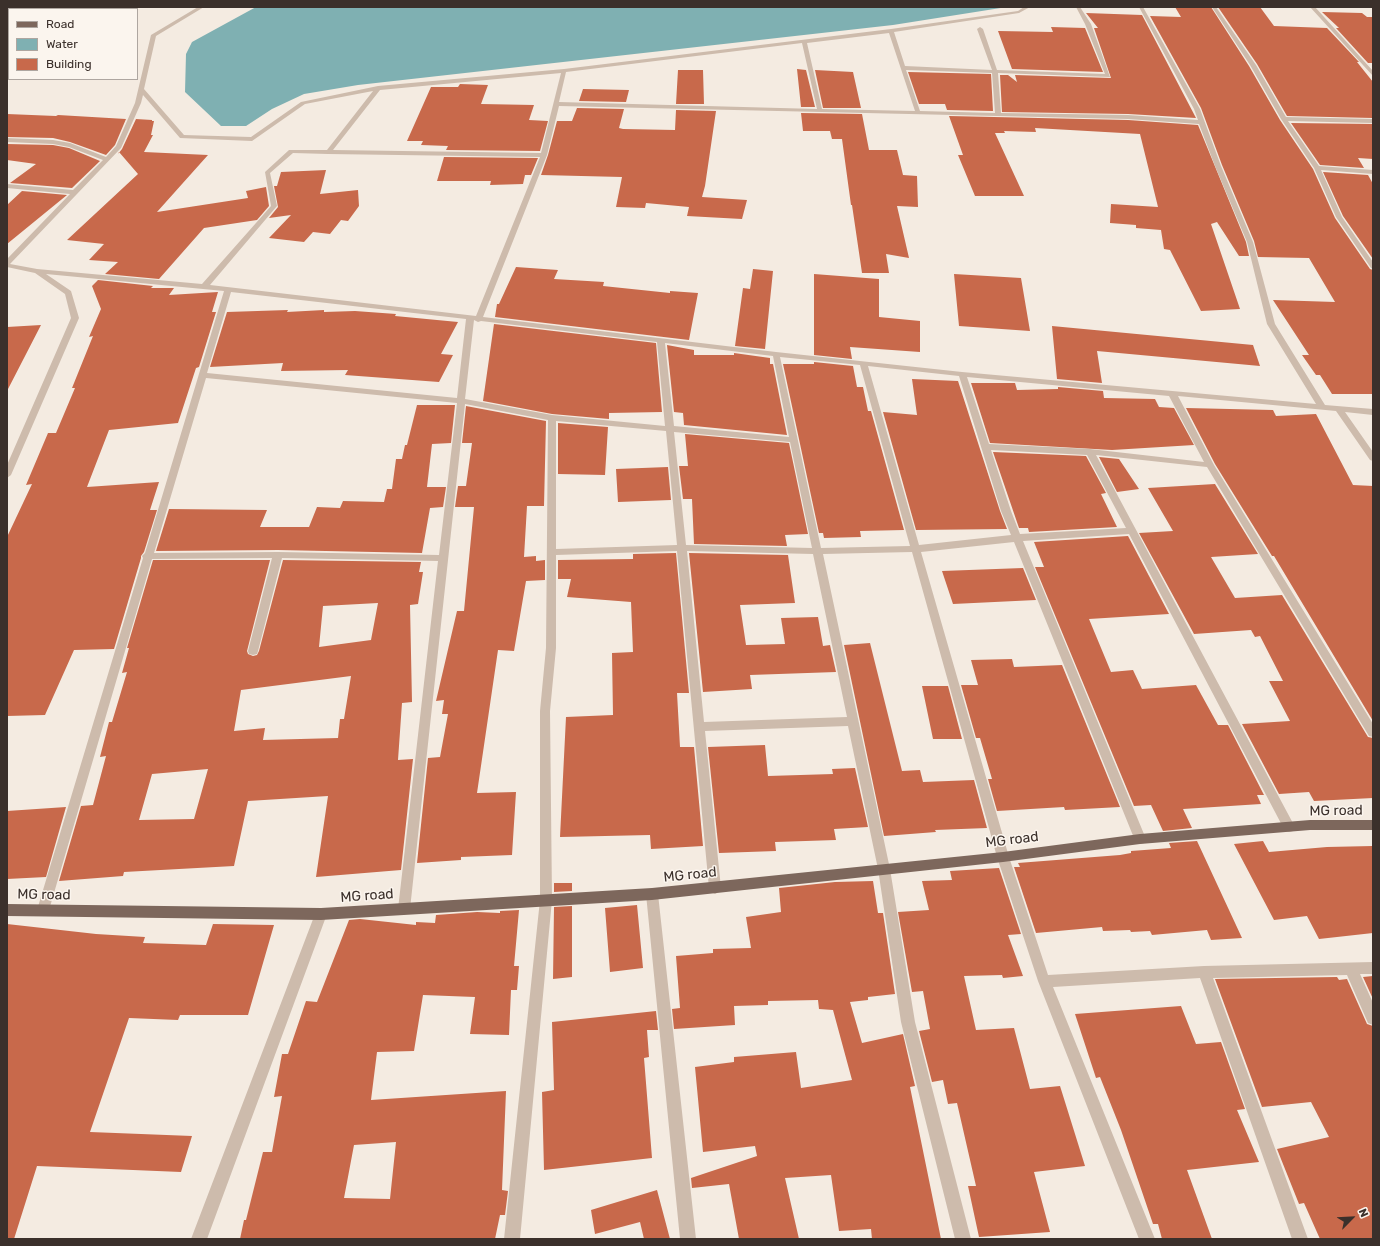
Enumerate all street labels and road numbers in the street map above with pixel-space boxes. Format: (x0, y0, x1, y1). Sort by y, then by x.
street label: MG road (1309, 802, 1363, 820)
street label: MG road (984, 828, 1040, 852)
street label: MG road (663, 864, 717, 886)
street label: MG road (17, 886, 71, 904)
street label: MG road (340, 886, 394, 906)

